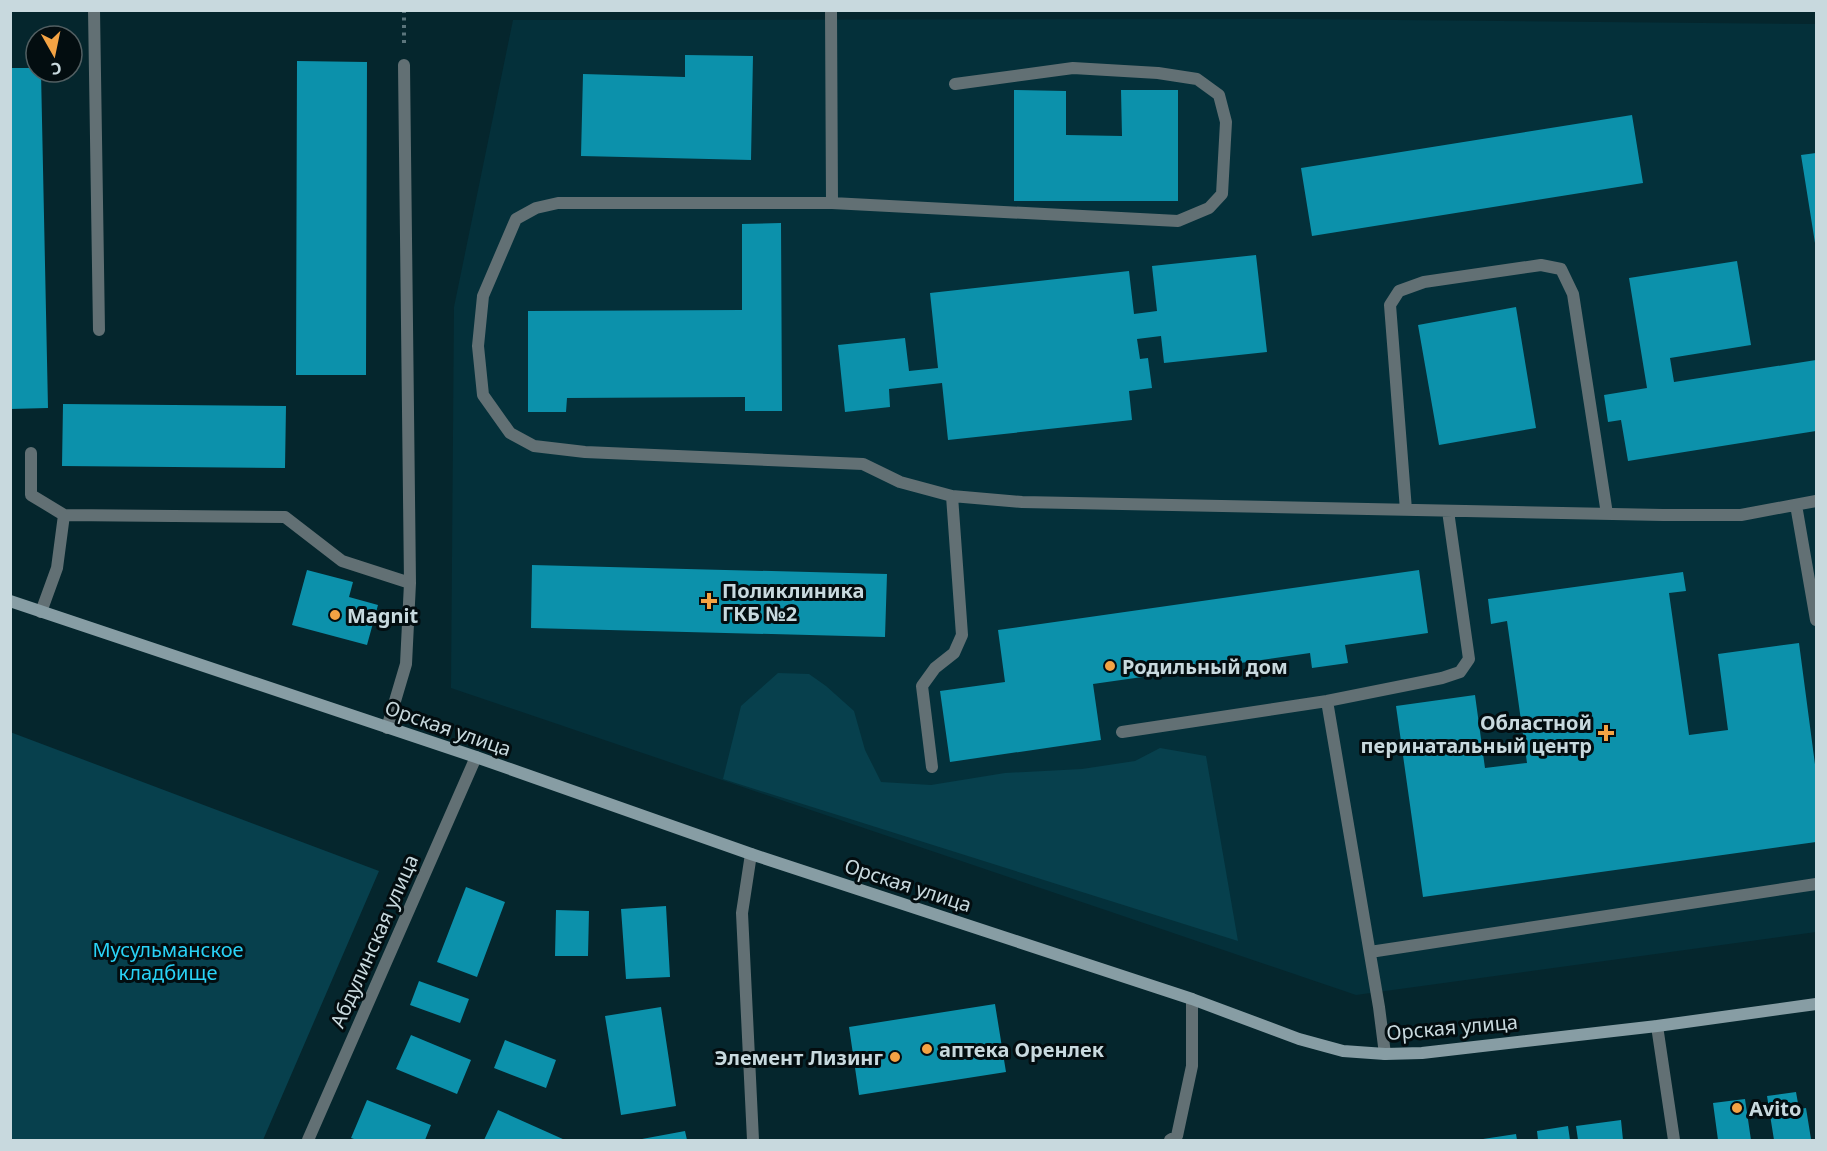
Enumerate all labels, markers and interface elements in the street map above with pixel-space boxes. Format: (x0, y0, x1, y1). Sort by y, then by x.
north arrow (24, 24, 84, 84)
text: С (50, 57, 63, 80)
place label: Поликлиника ГКБ №2 (722, 577, 864, 627)
marker: Поликлиника ГКБ №2 (700, 592, 718, 610)
place label: Magnit (347, 602, 418, 629)
marker: Magnit (328, 608, 342, 622)
place label: Родильный дом (1122, 653, 1288, 680)
marker: Родильный дом (1103, 659, 1117, 673)
street label: Орская улица (381, 694, 515, 762)
place label: Областной перинатальный центр (1361, 709, 1592, 759)
marker: Областной перинатальный центр (1597, 724, 1615, 742)
street label: Абдулинская улица (324, 850, 424, 1032)
street label: Орская улица (841, 852, 975, 918)
park label: Мусульманское кладбище (92, 936, 244, 986)
street label: Орская улица (1385, 1008, 1519, 1046)
place label: аптека Оренлек (939, 1036, 1105, 1063)
marker: аптека Оренлек (920, 1042, 934, 1056)
place label: Элемент Лизинг (715, 1044, 883, 1071)
marker: Элемент Лизинг (888, 1050, 902, 1064)
place label: Avito (1749, 1095, 1801, 1122)
marker: Avito (1730, 1101, 1744, 1115)

